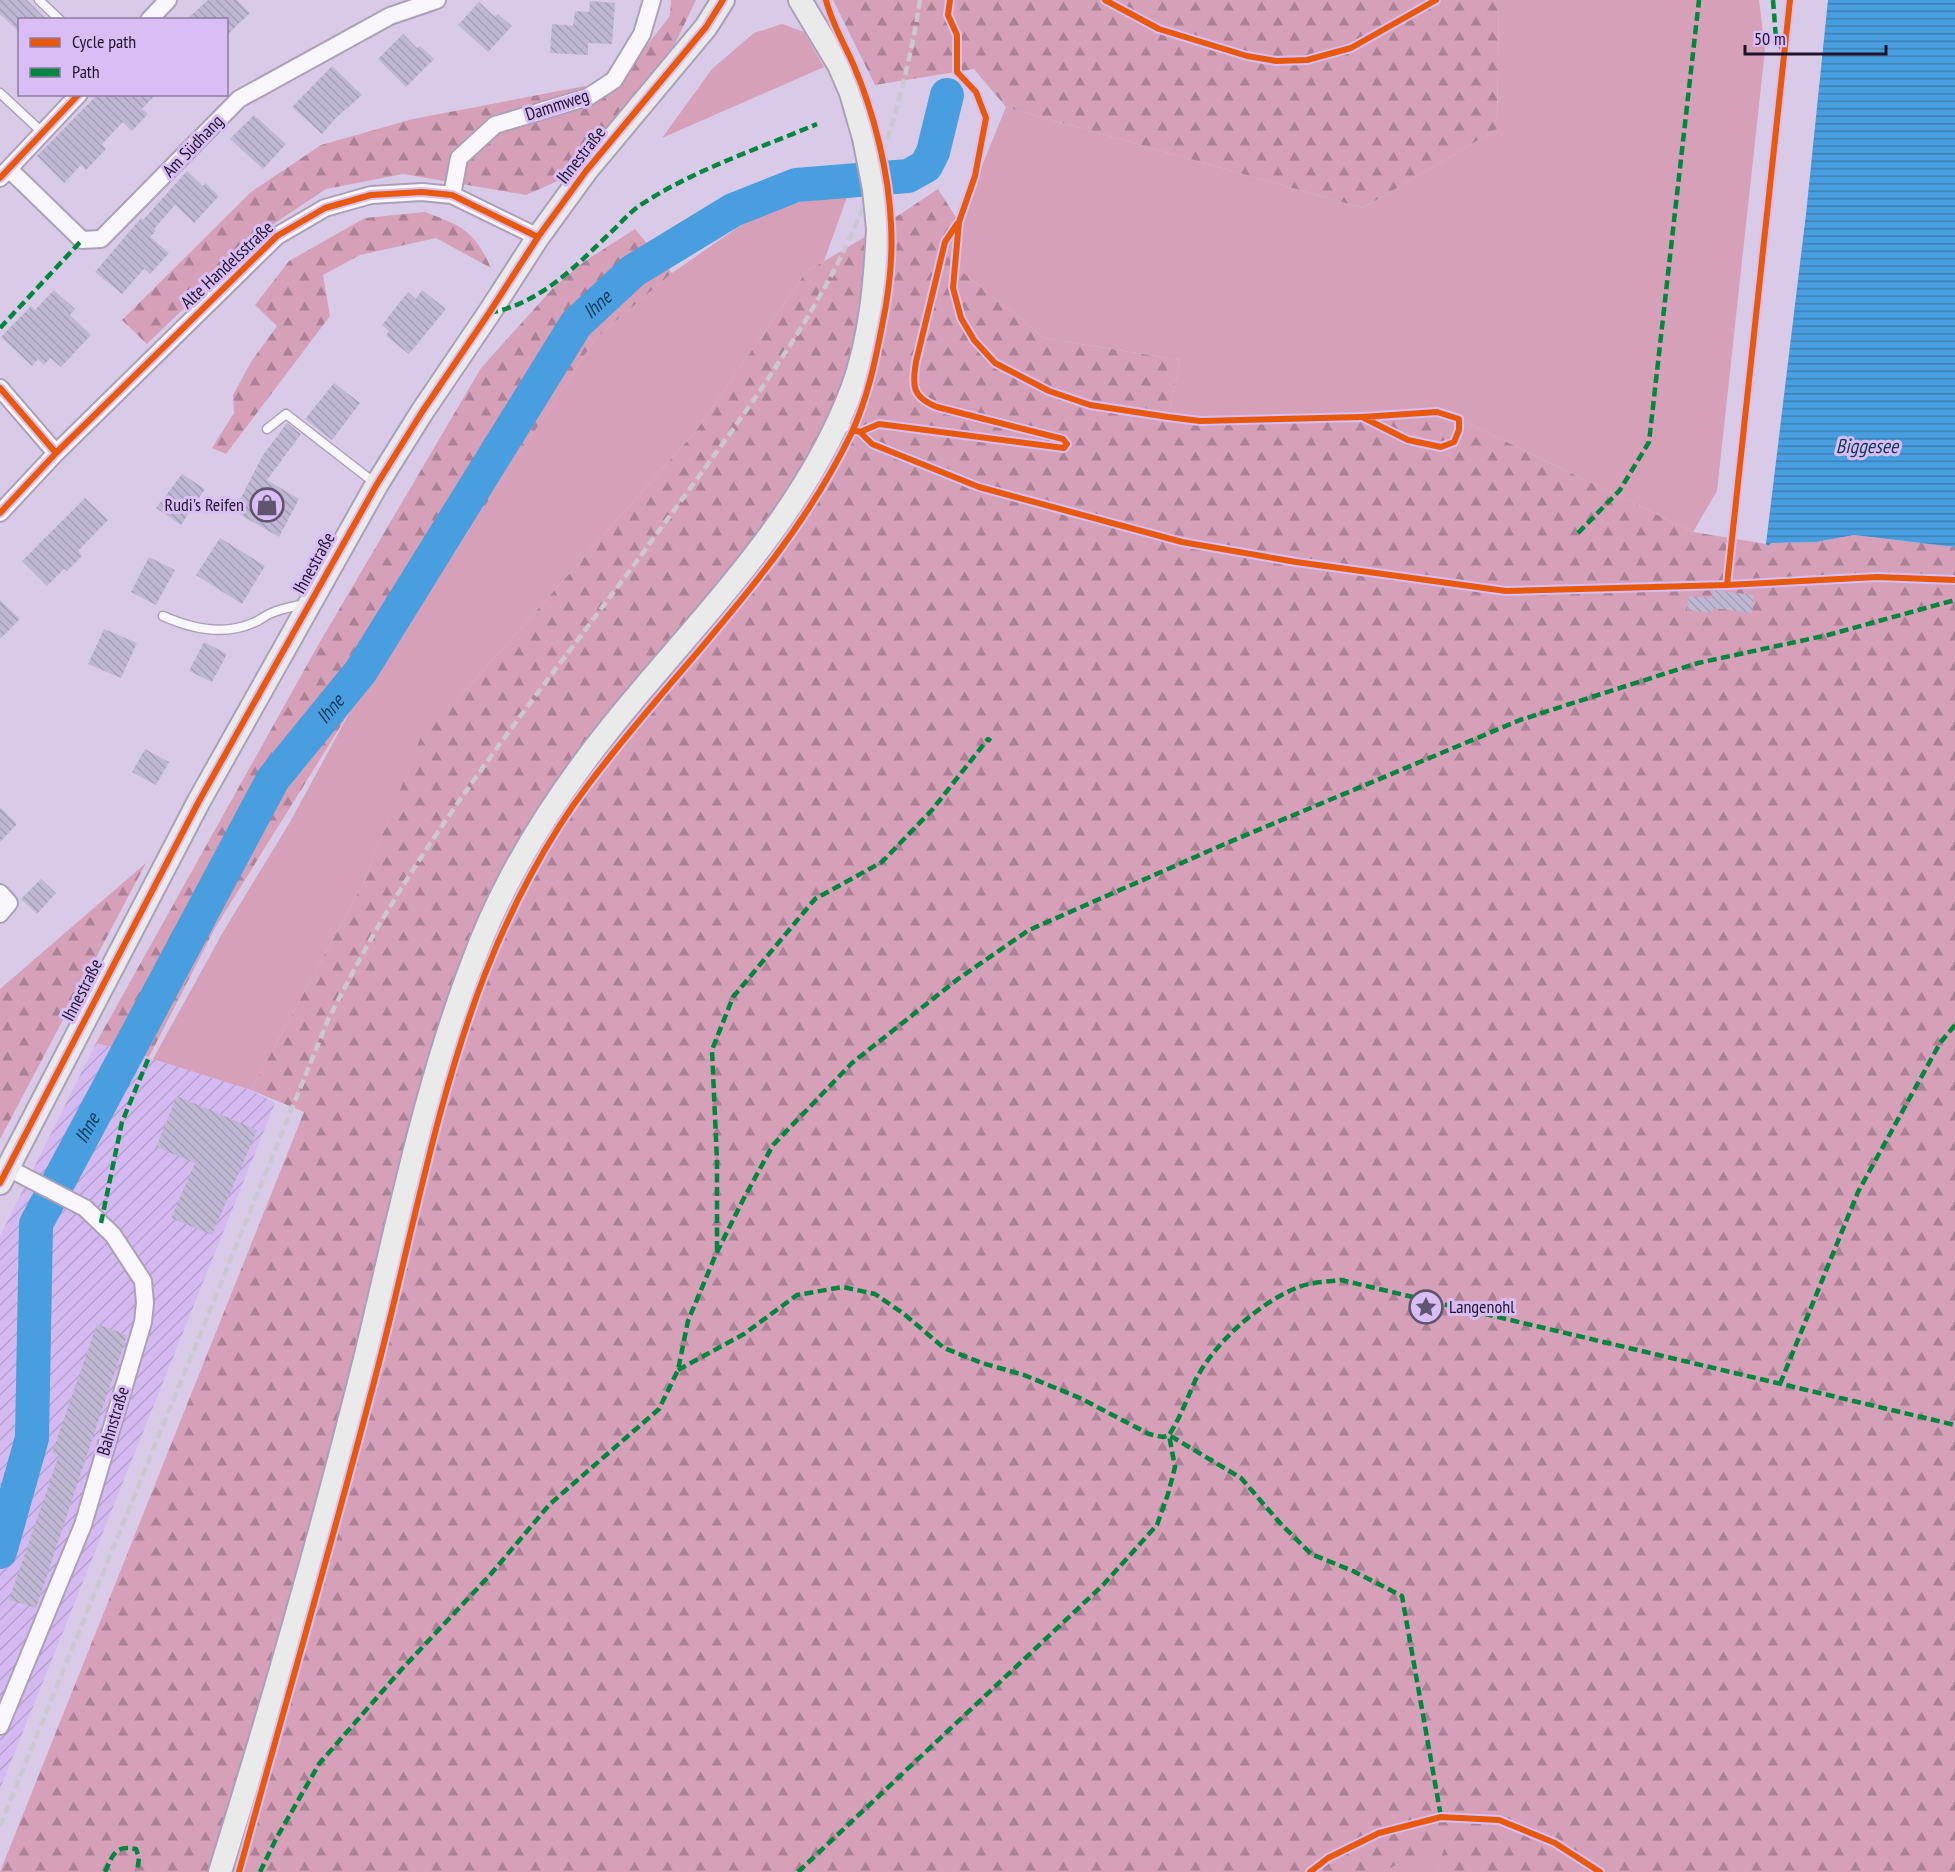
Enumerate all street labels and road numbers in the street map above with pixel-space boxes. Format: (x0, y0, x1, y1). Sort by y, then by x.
street label: Dammweg (522, 83, 592, 126)
street label: Am Südhang (157, 110, 228, 182)
street label: Ihnestraße (551, 121, 610, 188)
street label: Alte Handelsstraße (176, 216, 278, 313)
street label: Ihnestraße (287, 528, 340, 598)
street label: Ihnestraße (56, 955, 107, 1025)
street label: Bahnstraße (91, 1384, 134, 1458)

